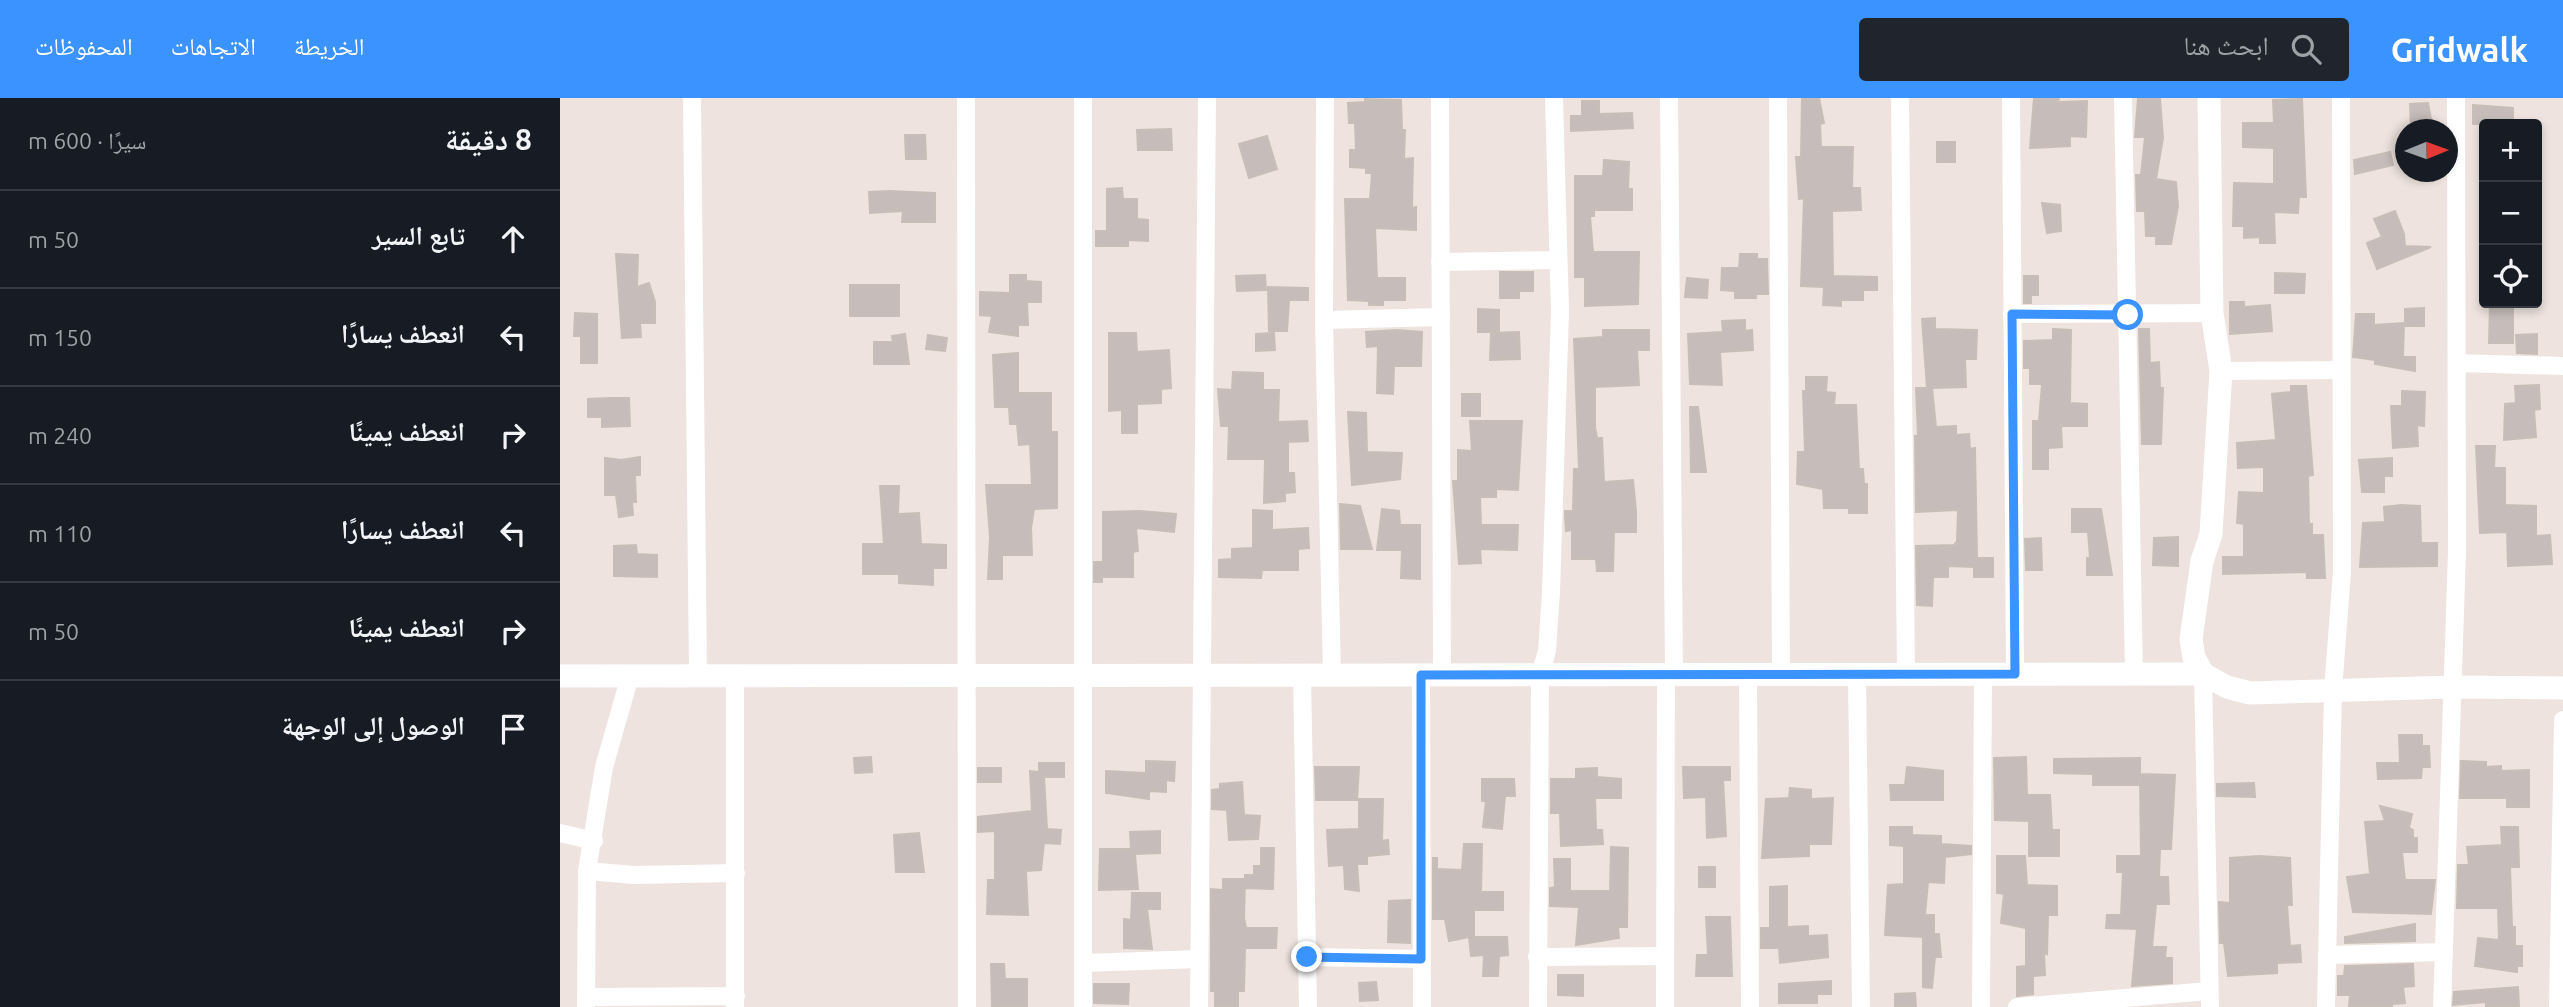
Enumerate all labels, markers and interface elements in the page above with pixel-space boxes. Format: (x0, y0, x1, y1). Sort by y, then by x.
search box (1859, 18, 2349, 81)
icon: search (2287, 30, 2325, 68)
text: ابحث هنا (2183, 31, 2269, 60)
text: Gridwalk (2391, 31, 2528, 68)
text: المحفوظات (35, 33, 133, 60)
text: الاتجاهات (171, 33, 256, 60)
text: الخريطة (294, 33, 365, 60)
north arrow (2395, 119, 2458, 182)
map controls (2479, 119, 2542, 308)
button: + (2479, 119, 2542, 182)
text: 8 دقيقة (445, 122, 532, 156)
text: سيرًا · 600 m (28, 128, 146, 153)
button: − (2479, 182, 2542, 245)
icon: ahead (494, 220, 532, 258)
text: تابع السير (372, 221, 465, 250)
text: 50 m (28, 227, 79, 252)
button: locate (2479, 245, 2542, 308)
route start (2112, 299, 2143, 330)
icon: left (494, 318, 532, 356)
text: انعطف يسارًا (341, 319, 465, 348)
text: 150 m (28, 325, 92, 350)
icon: right (494, 416, 532, 454)
text: انعطف يمينًا (349, 417, 465, 446)
text: 240 m (28, 423, 92, 448)
icon: left (494, 514, 532, 552)
text: انعطف يسارًا (341, 515, 465, 544)
text: 110 m (28, 521, 92, 546)
icon: right (494, 612, 532, 650)
text: انعطف يمينًا (349, 613, 465, 642)
text: 50 m (28, 619, 79, 644)
icon: arrive (494, 710, 532, 748)
text: الوصول إلى الوجهة (282, 711, 465, 740)
route end (1291, 941, 1322, 972)

